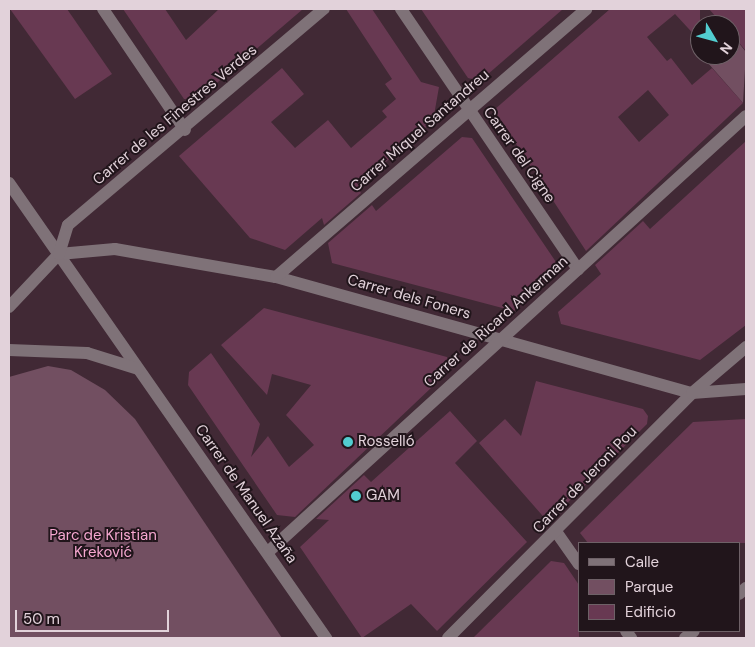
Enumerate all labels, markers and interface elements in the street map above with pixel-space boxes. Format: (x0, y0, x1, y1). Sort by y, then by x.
north arrow (690, 15, 740, 65)
text: N (716, 39, 736, 58)
street label: Carrer de les Finestres Verdes (89, 41, 261, 189)
street label: Carrer Miquel Santandreu (347, 66, 493, 196)
street label: Carrer del Cigne (479, 104, 559, 206)
street label: Carrer de Ricard Ankerman (420, 253, 572, 391)
street label: Carrer dels Foners (345, 271, 473, 323)
street label: Carrer de Manuel Azaña (191, 421, 301, 567)
street label: Carrer de Jeroni Pou (529, 423, 641, 537)
place label: Rosselló (358, 433, 415, 451)
marker: Rosselló (342, 436, 354, 448)
place label: GAM (366, 487, 400, 505)
marker: GAM (350, 490, 362, 502)
park label: Parc de Kristian Kreković (49, 526, 157, 561)
legend (578, 542, 740, 632)
text: Calle (625, 552, 659, 572)
text: Parque (625, 577, 673, 597)
scale bar (18, 600, 171, 632)
text: Edificio (625, 602, 676, 622)
text: 50 m (23, 609, 60, 629)

